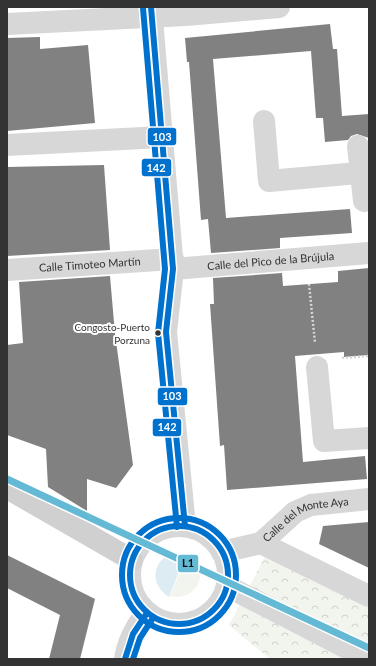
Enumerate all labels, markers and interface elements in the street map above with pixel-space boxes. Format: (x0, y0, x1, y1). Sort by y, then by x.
line badge: 103 (147, 127, 177, 146)
text: 103 (152, 130, 172, 143)
line badge: 142 (141, 158, 172, 177)
text: 142 (146, 161, 166, 174)
street label: Calle del Pico de la Brújula (207, 249, 335, 272)
street label: Calle Timoteo Martín (38, 254, 141, 274)
place label: Congosto-Puerto Porzuna (74, 321, 150, 346)
marker: Congosto-Puerto Porzuna (153, 328, 163, 338)
line badge: 103 (157, 387, 188, 406)
text: 103 (162, 389, 182, 402)
line badge: 142 (152, 418, 182, 437)
text: 142 (157, 420, 177, 433)
street label: Calle del Monte Aya (260, 494, 349, 544)
line badge: L1 (177, 554, 199, 573)
text: L1 (182, 556, 194, 569)

